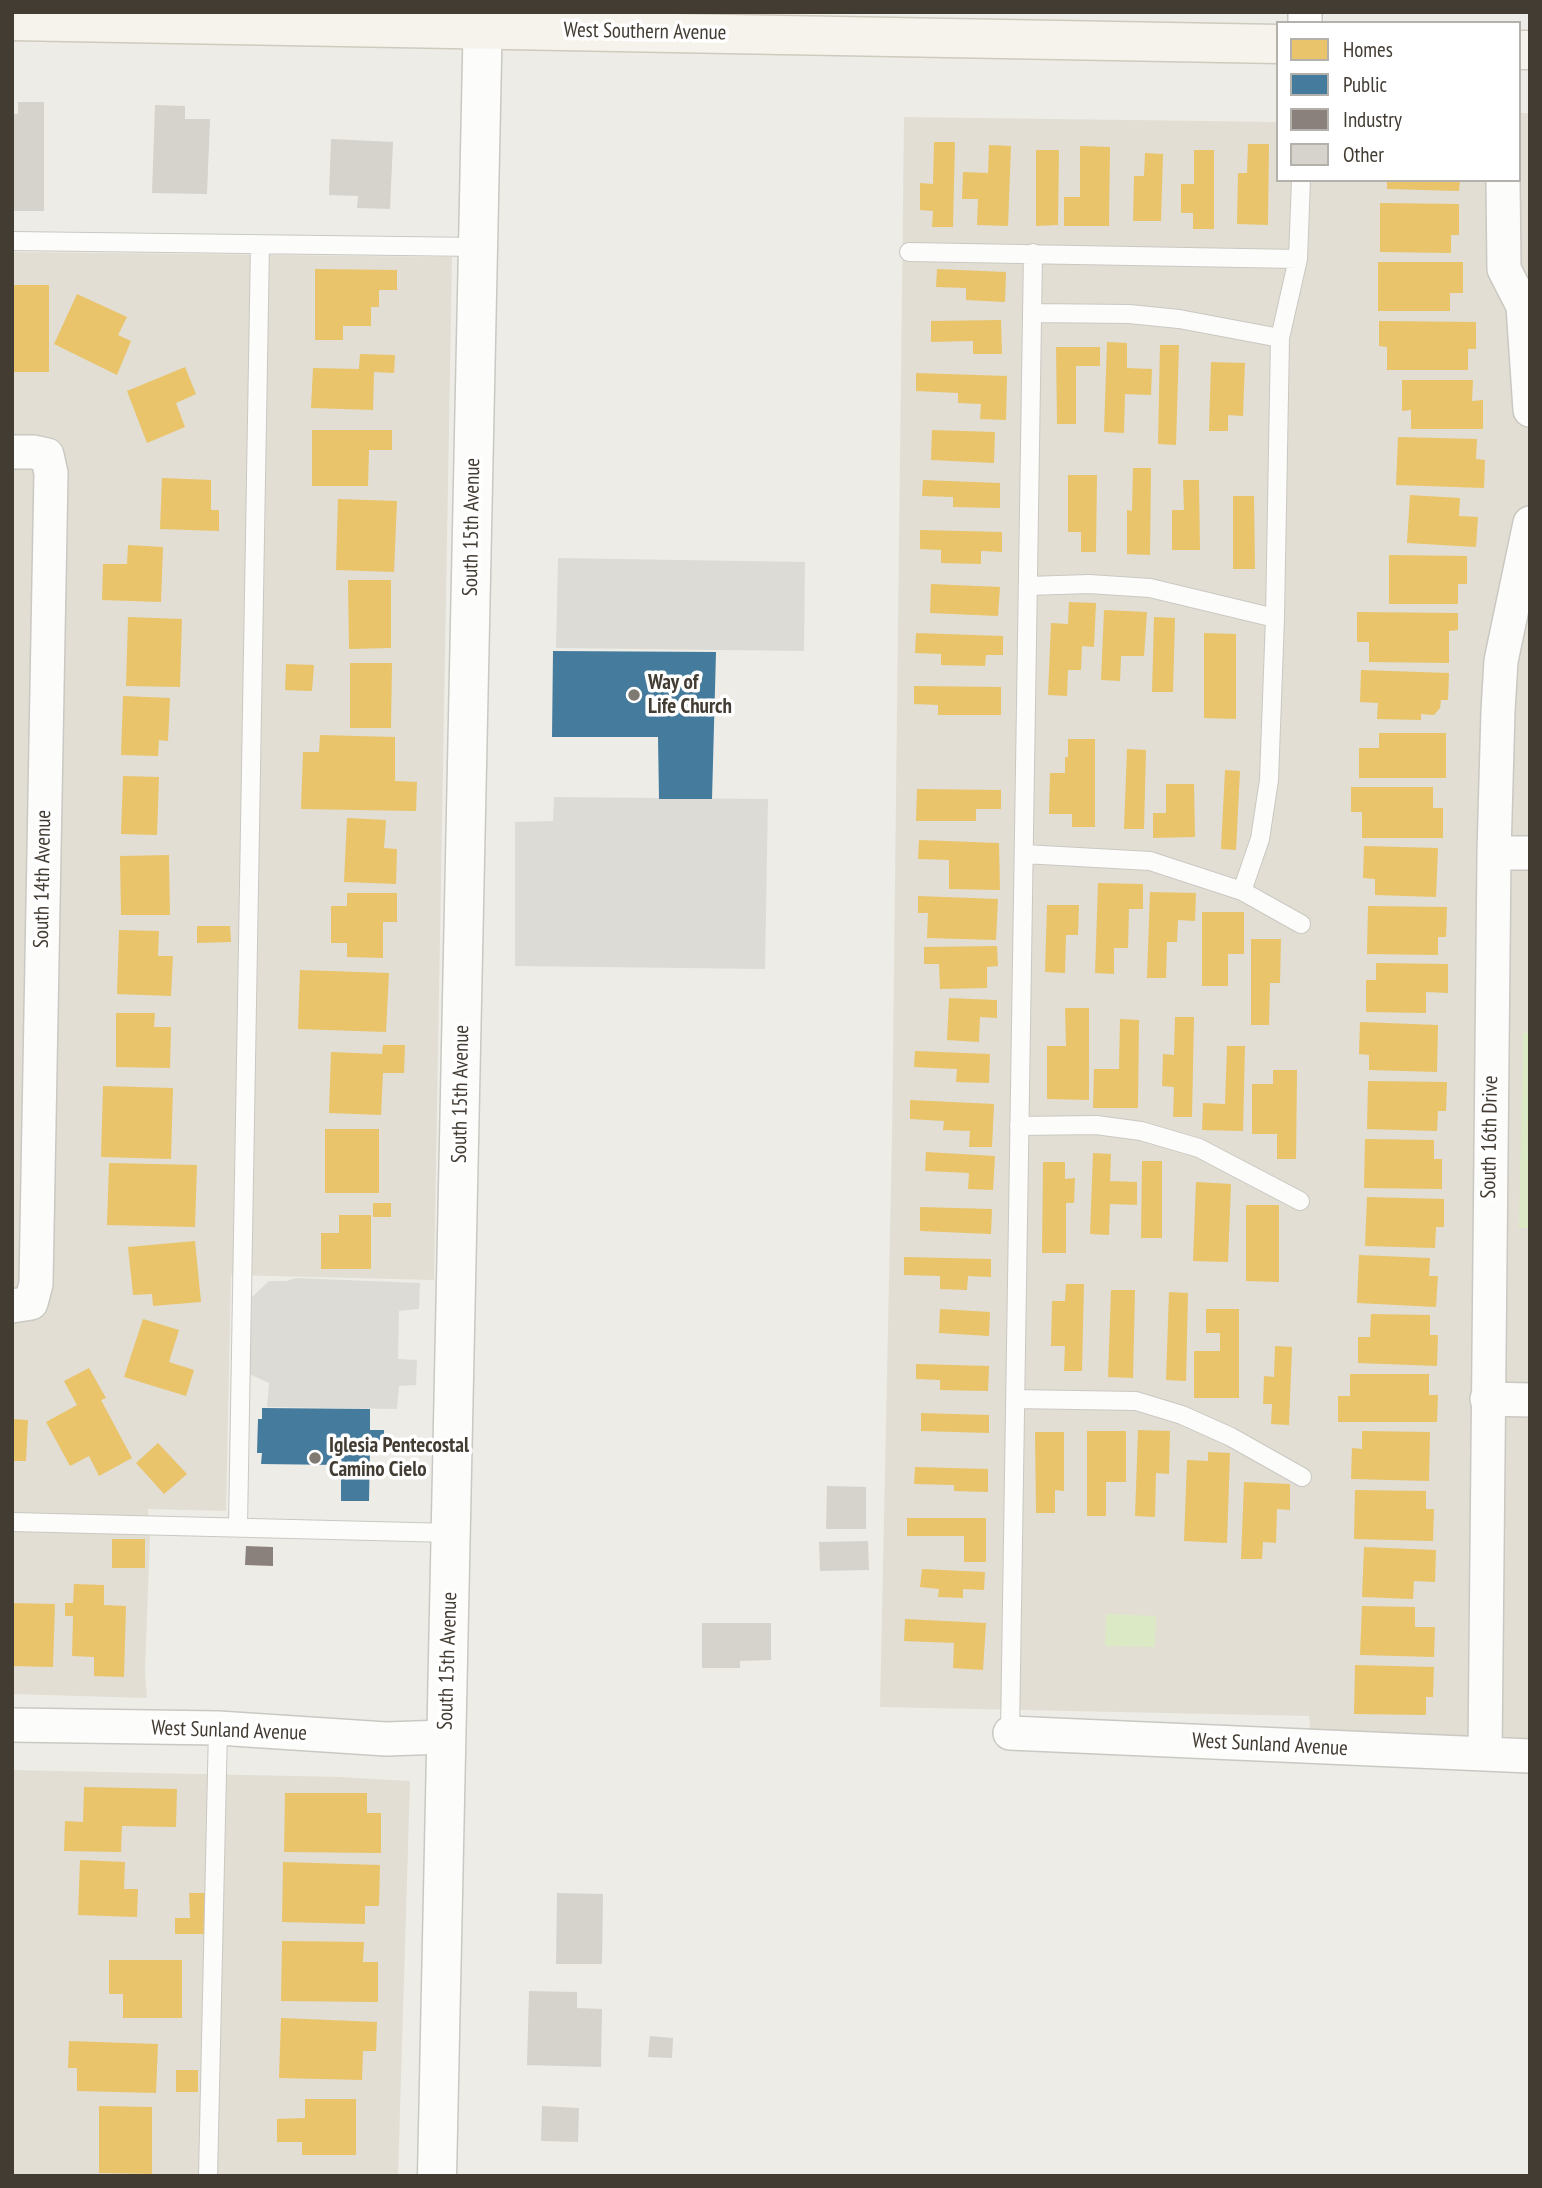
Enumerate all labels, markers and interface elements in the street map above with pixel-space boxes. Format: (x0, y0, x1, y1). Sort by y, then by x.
street label: West Southern Avenue (563, 18, 727, 46)
legend (1276, 21, 1521, 182)
text: Homes (1343, 36, 1393, 63)
text: Public (1343, 71, 1387, 98)
text: Industry (1343, 106, 1402, 133)
text: Other (1343, 141, 1384, 168)
street label: South 15th Avenue (458, 458, 486, 596)
place label: Way of Life Church (648, 670, 732, 720)
marker: Way of Life Church (626, 687, 642, 703)
street label: South 14th Avenue (29, 810, 57, 948)
street label: South 15th Avenue (447, 1025, 475, 1163)
street label: South 16th Drive (1476, 1075, 1504, 1199)
place label: Iglesia Pentecostal Camino Cielo (329, 1433, 469, 1483)
marker: Iglesia Pentecostal Camino Cielo (307, 1450, 323, 1466)
street label: South 15th Avenue (433, 1592, 463, 1730)
street label: West Sunland Avenue (151, 1716, 307, 1746)
street label: West Sunland Avenue (1192, 1728, 1348, 1762)

